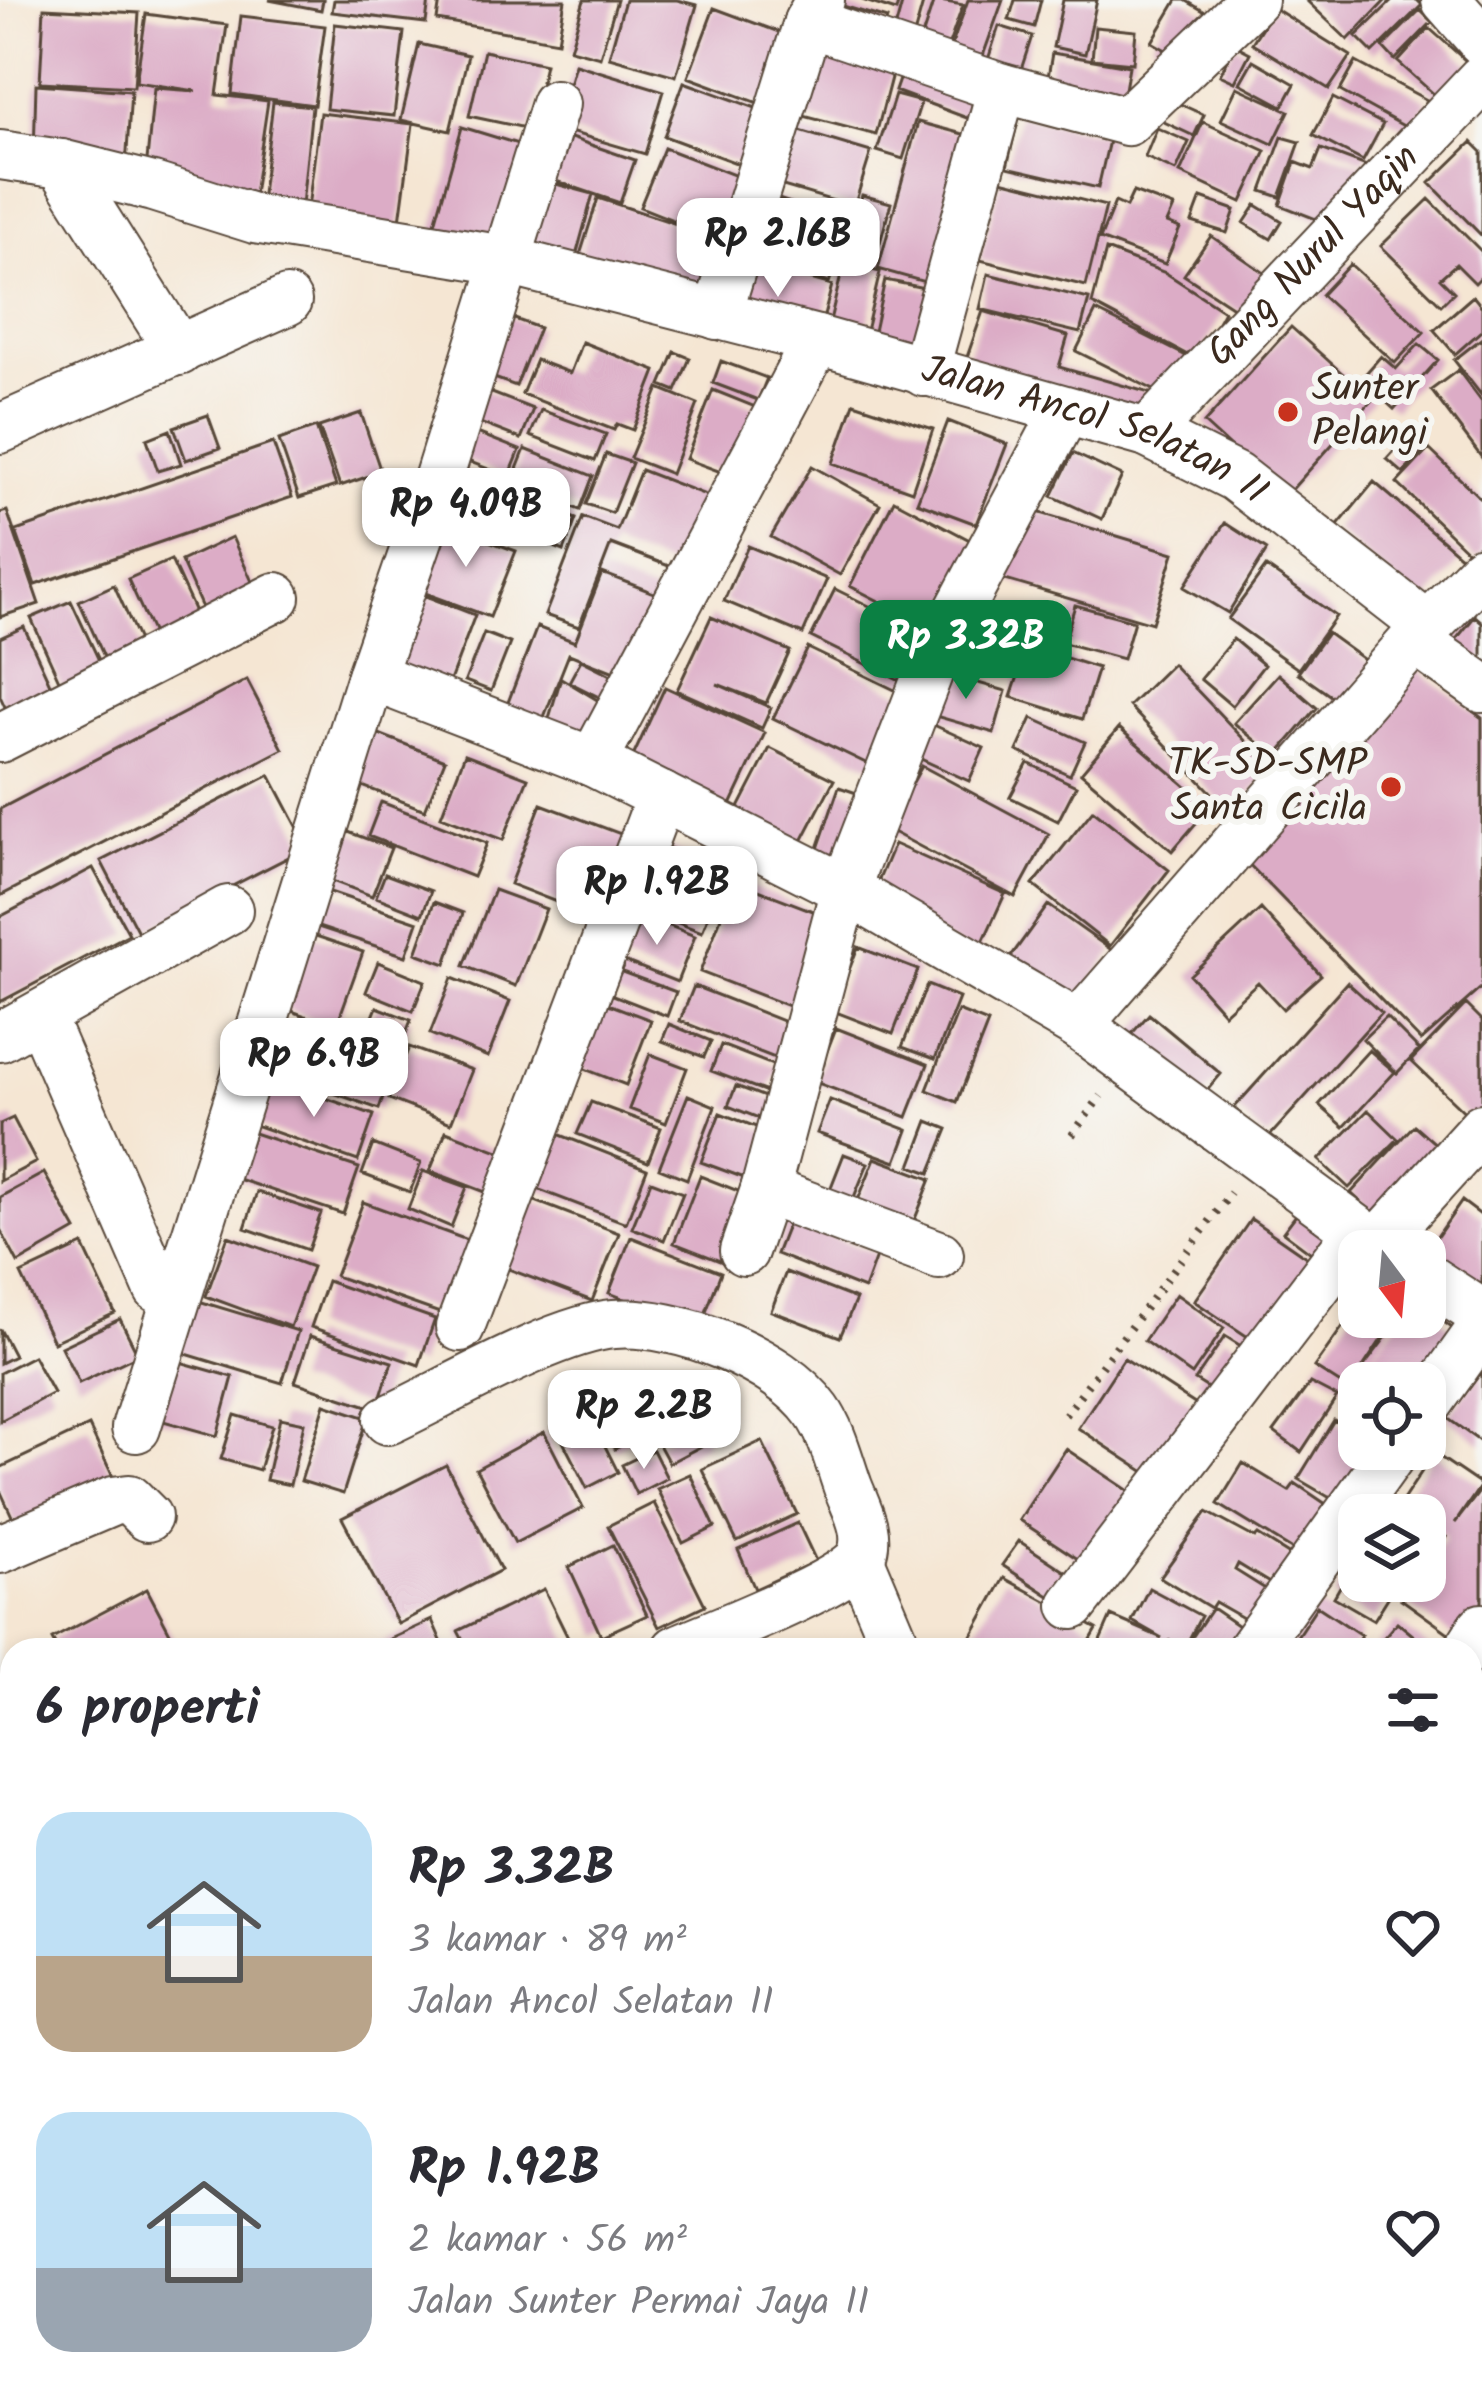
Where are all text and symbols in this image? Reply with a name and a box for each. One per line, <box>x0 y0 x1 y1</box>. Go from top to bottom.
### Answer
street label: Gang Nurul Yaqin <box>1192 130 1436 383</box>
pin: Rp 2.16B <box>654 198 902 300</box>
text: Rp 2.16B <box>704 206 852 268</box>
street label: Jalan Ancol Selatan II <box>914 340 1281 522</box>
place label: Sunter Pelangi <box>1312 359 1429 466</box>
marker: Sunter Pelangi <box>1275 399 1301 425</box>
pin: Rp 4.09B <box>342 468 590 570</box>
text: Rp 4.09B <box>389 476 543 538</box>
pin: Rp 3.32B <box>842 600 1090 702</box>
text: Rp 3.32B <box>887 608 1045 670</box>
place label: TK-SD-SMP Santa Cicila <box>1169 734 1368 841</box>
marker: TK-SD-SMP Santa Cicila <box>1378 774 1404 800</box>
pin: Rp 1.92B <box>533 846 781 948</box>
text: Rp 1.92B <box>583 854 731 916</box>
pin: Rp 6.9B <box>203 1018 425 1120</box>
text: Rp 6.9B <box>247 1026 381 1088</box>
north arrow <box>1338 1230 1446 1338</box>
map controls <box>1338 1230 1446 1602</box>
button: locate <box>1338 1362 1446 1470</box>
pin: Rp 2.2B <box>533 1370 755 1472</box>
text: Rp 2.2B <box>575 1378 713 1440</box>
button: layers <box>1338 1494 1446 1602</box>
text: 6 properti <box>36 1670 259 1751</box>
icon: filters <box>1380 1677 1446 1743</box>
text: Rp 3.32B <box>408 1830 615 1911</box>
icon: home <box>132 1860 276 2004</box>
icon: heart <box>1380 1899 1446 1965</box>
text: 3 kamar · 89 m² <box>408 1911 686 1973</box>
text: Jalan Ancol Selatan II <box>408 1973 774 2035</box>
text: Rp 1.92B <box>408 2130 601 2211</box>
icon: home <box>132 2160 276 2304</box>
icon: heart <box>1380 2199 1446 2265</box>
text: 2 kamar · 56 m² <box>408 2211 687 2273</box>
text: Jalan Sunter Permai Jaya II <box>408 2273 869 2335</box>

